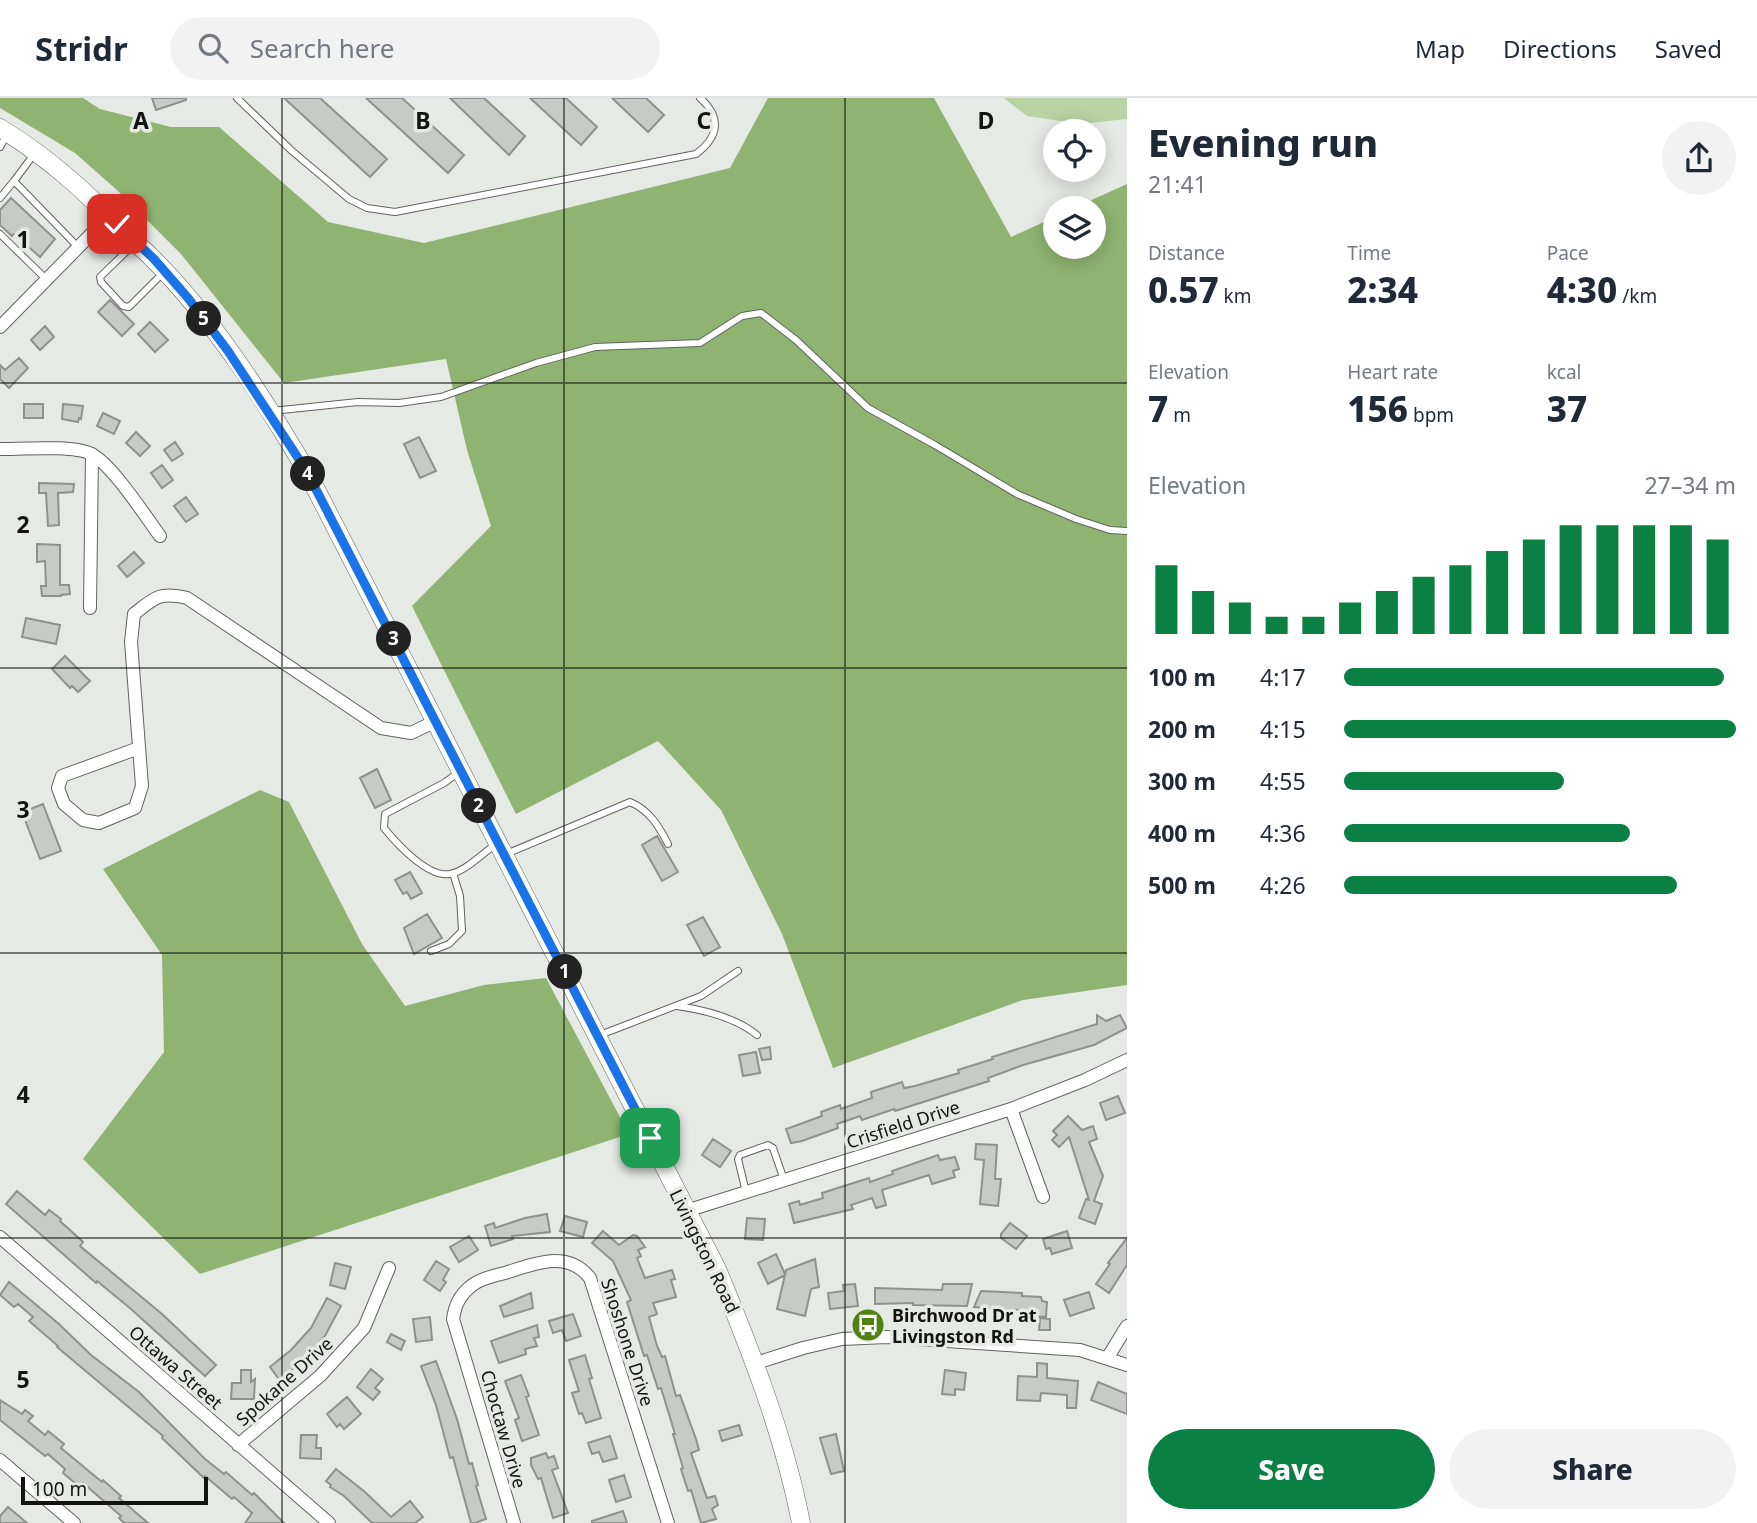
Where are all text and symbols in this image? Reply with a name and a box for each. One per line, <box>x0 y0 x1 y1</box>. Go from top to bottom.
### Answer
search box <box>170 17 660 80</box>
text: Stridr <box>35 26 128 71</box>
icon: search <box>194 29 232 67</box>
text: Search here <box>250 30 394 66</box>
text: Map <box>1415 32 1465 65</box>
text: Directions <box>1503 32 1617 65</box>
text: Saved <box>1655 32 1722 65</box>
text: A <box>133 104 149 136</box>
text: B <box>415 104 431 136</box>
text: C <box>697 104 712 136</box>
text: D <box>978 104 994 136</box>
text: Evening run <box>1148 116 1378 168</box>
map controls <box>1043 119 1106 259</box>
button: locate <box>1043 119 1106 182</box>
button: share <box>1662 121 1736 195</box>
text: 21:41 <box>1148 168 1207 200</box>
pin <box>87 194 147 254</box>
button: layers <box>1043 196 1106 259</box>
icon: check <box>98 205 136 243</box>
text: 1 <box>16 223 30 255</box>
text: Distance <box>1148 240 1225 266</box>
text: Time <box>1347 240 1391 266</box>
text: Pace <box>1547 240 1589 266</box>
text: 0.57 <box>1148 266 1219 313</box>
text: 2:34 <box>1347 266 1418 313</box>
text: 4:30 <box>1547 266 1617 313</box>
text: km <box>1219 283 1252 309</box>
text: /km <box>1617 283 1657 309</box>
pin: 5 <box>186 302 222 336</box>
text: 5 <box>198 305 209 331</box>
text: Elevation <box>1148 359 1229 385</box>
text: Heart rate <box>1347 359 1438 385</box>
text: kcal <box>1547 359 1581 385</box>
text: 7 <box>1148 385 1168 432</box>
text: 156 <box>1347 385 1408 432</box>
text: 37 <box>1547 385 1587 432</box>
text: m <box>1168 402 1191 428</box>
text: bpm <box>1408 402 1454 428</box>
pin: 4 <box>290 456 326 492</box>
text: 4 <box>302 460 313 486</box>
text: Elevation <box>1148 469 1246 501</box>
text: 27–34 m <box>1644 469 1736 501</box>
text: 2 <box>16 508 30 540</box>
pin: 3 <box>376 622 412 656</box>
text: 3 <box>388 625 399 651</box>
text: 100 m <box>1148 661 1216 693</box>
text: 4:17 <box>1260 661 1306 693</box>
text: 200 m <box>1148 713 1216 745</box>
text: 4:15 <box>1260 713 1306 745</box>
text: 300 m <box>1148 765 1216 797</box>
text: 4:55 <box>1260 765 1306 797</box>
pin: 2 <box>462 788 496 824</box>
text: 2 <box>473 792 484 818</box>
text: 3 <box>16 793 30 825</box>
text: 400 m <box>1148 817 1216 849</box>
text: 4:36 <box>1260 817 1306 849</box>
text: 500 m <box>1148 869 1216 901</box>
text: 4:26 <box>1260 869 1306 901</box>
pin: 1 <box>548 954 582 990</box>
text: 1 <box>559 958 570 984</box>
text: 4 <box>16 1078 30 1110</box>
street label: Crisfield Drive <box>843 1094 963 1154</box>
pin <box>620 1108 680 1168</box>
icon: arrive <box>631 1119 669 1157</box>
street label: Livingston Road <box>665 1185 745 1317</box>
street label: Shoshone Drive <box>596 1275 660 1409</box>
place label: Birchwood Dr at Livingston Rd <box>892 1303 1037 1348</box>
bus stop icon: Birchwood Dr at Livingston Rd <box>849 1306 887 1344</box>
street label: Ottawa Street <box>124 1320 228 1415</box>
street label: Spokane Drive <box>231 1331 337 1431</box>
text: 5 <box>16 1363 30 1395</box>
street label: Choctaw Drive <box>476 1367 532 1491</box>
button: Save <box>1148 1429 1435 1509</box>
button: Share <box>1449 1429 1736 1509</box>
scale bar <box>21 1474 208 1506</box>
text: 100 m <box>32 1476 87 1502</box>

